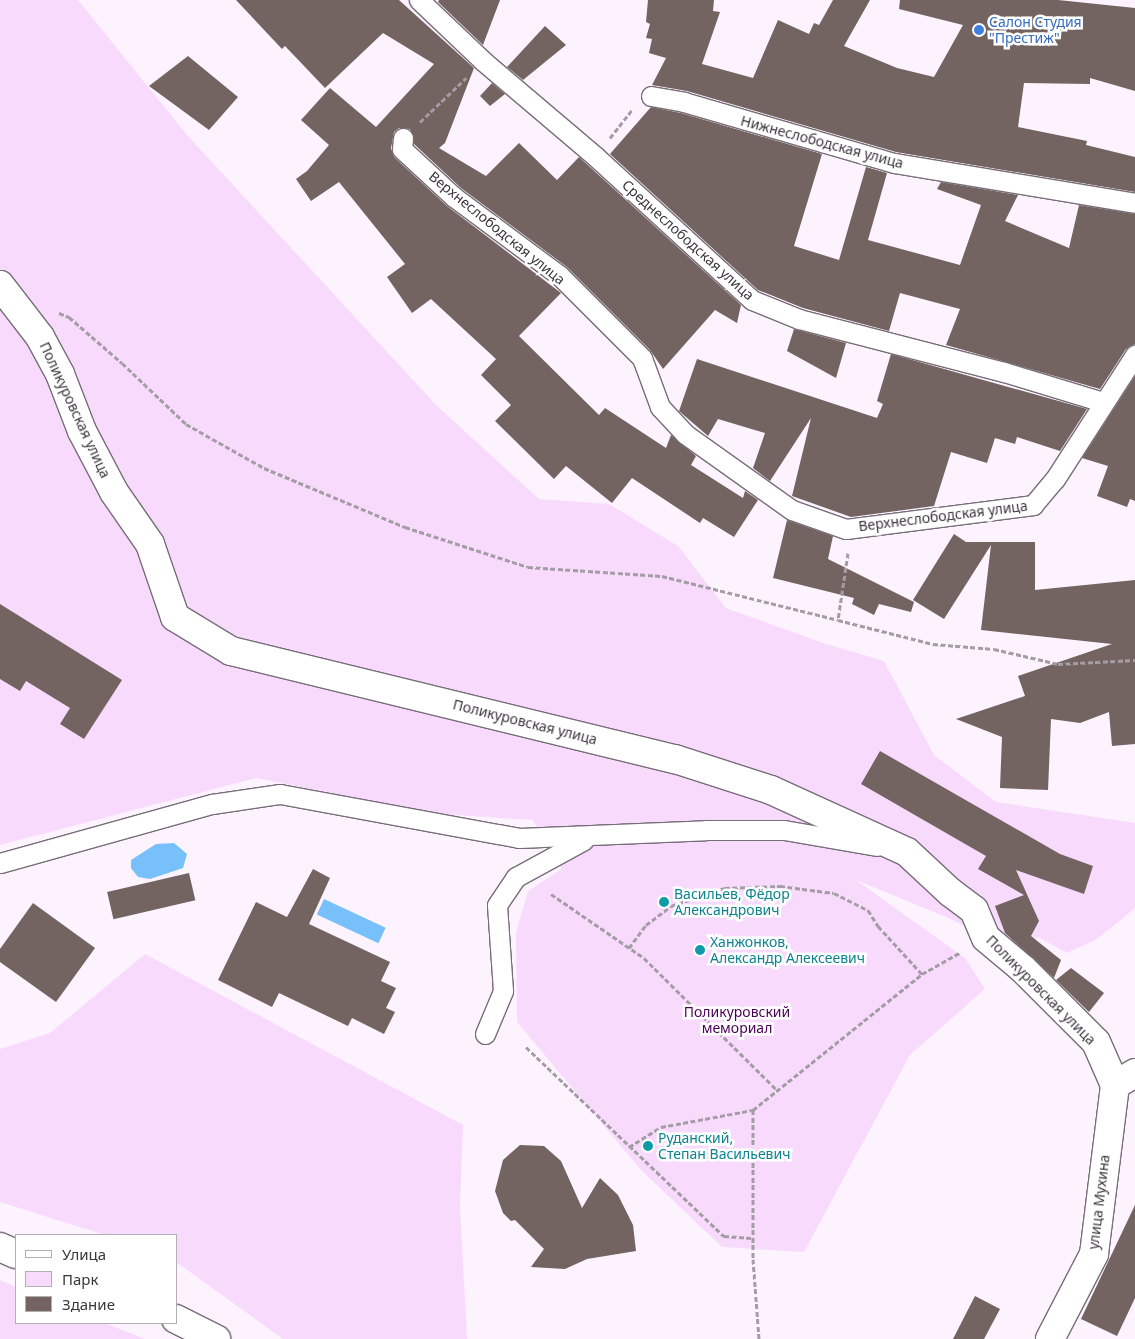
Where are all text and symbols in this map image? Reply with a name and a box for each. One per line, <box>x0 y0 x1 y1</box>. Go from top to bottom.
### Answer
place label: Салон Студия "Престиж" <box>989 14 1082 46</box>
marker: Салон Студия "Престиж" <box>973 24 985 36</box>
street label: Нижнеслободская улица <box>739 112 905 172</box>
street label: Верхнеслободская улица <box>426 168 568 288</box>
street label: Среднеслободская улица <box>619 176 757 304</box>
street label: Поликуровская улица <box>36 339 114 481</box>
street label: Верхнеслободская улица <box>857 497 1029 535</box>
street label: Поликуровская улица <box>451 696 599 748</box>
place label: Васильев, Фёдор Александрович <box>674 886 790 919</box>
marker: Васильев, Фёдор Александрович <box>658 896 670 908</box>
street label: Поликуровская улица <box>983 932 1099 1048</box>
place label: Ханжонков, Александр Алексеевич <box>710 934 865 966</box>
marker: Ханжонков, Александр Алексеевич <box>694 944 706 956</box>
park label: Поликуровский мемориал <box>684 1004 790 1036</box>
place label: Руданский, Степан Васильевич <box>658 1130 790 1162</box>
marker: Руданский, Степан Васильевич <box>642 1140 654 1152</box>
street label: улица Мухина <box>1085 1154 1113 1250</box>
legend <box>15 1234 178 1324</box>
text: Улица <box>62 1244 106 1264</box>
text: Парк <box>62 1269 98 1289</box>
text: Здание <box>62 1294 115 1314</box>

